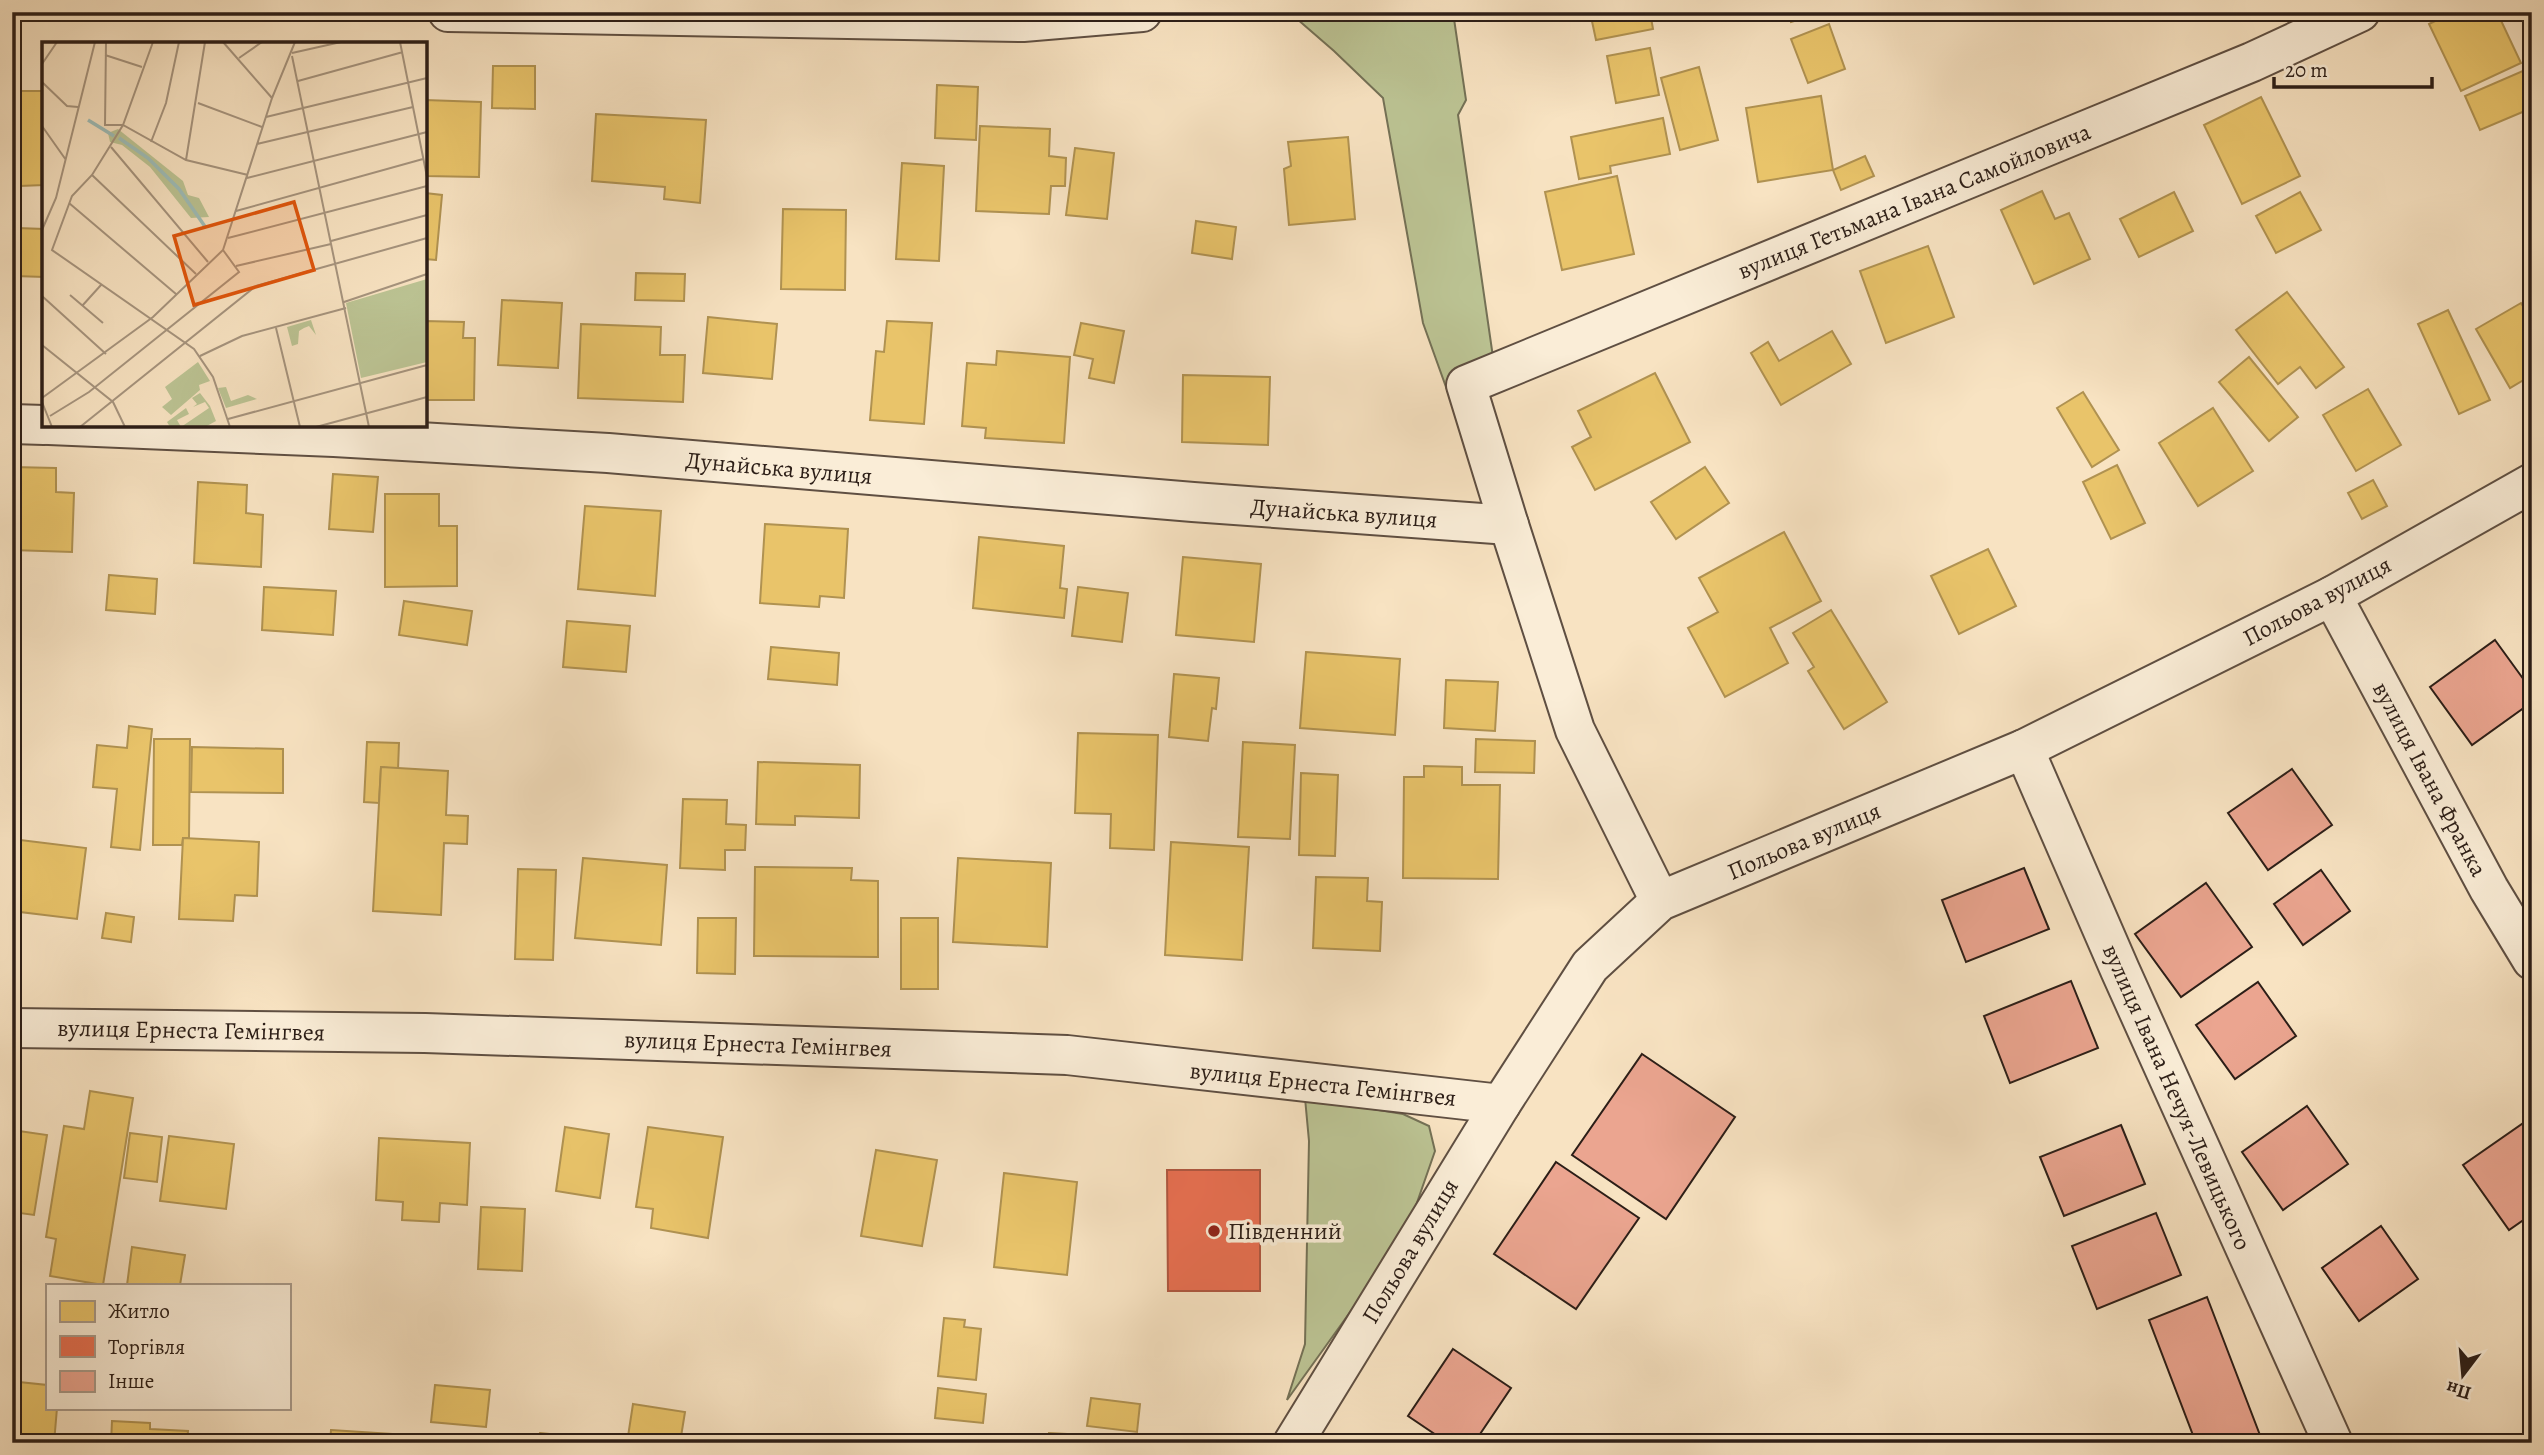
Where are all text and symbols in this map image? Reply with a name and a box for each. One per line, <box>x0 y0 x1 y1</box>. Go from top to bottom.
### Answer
inset map <box>42 42 427 427</box>
scale bar <box>2274 46 2432 90</box>
text: 20 m <box>2285 56 2328 84</box>
street label: вулиця Гетьмана Івана Самойловича <box>1733 115 2095 287</box>
street label: Дунайська вулиця <box>684 444 874 492</box>
street label: Дунайська вулиця <box>1250 491 1438 535</box>
street label: Польова вулиця <box>2237 548 2397 654</box>
street label: вулиця Івана Франка <box>2365 676 2495 882</box>
street label: Польова вулиця <box>1722 794 1886 888</box>
street label: вулиця Івана Нечуя-Левицького <box>2095 939 2259 1255</box>
street label: вулиця Ернеста Гемінгвея <box>57 1012 325 1048</box>
street label: вулиця Ернеста Гемінгвея <box>624 1023 892 1065</box>
street label: вулиця Ернеста Гемінгвея <box>1188 1054 1458 1114</box>
street label: Польова вулиця <box>1354 1173 1466 1329</box>
place label: Південний <box>1228 1215 1342 1247</box>
marker: Південний <box>1206 1223 1222 1239</box>
legend <box>46 1284 290 1410</box>
text: Житло <box>108 1297 170 1325</box>
text: Торгівля <box>108 1333 185 1361</box>
north arrow <box>2428 1340 2498 1410</box>
text: Інше <box>108 1367 154 1395</box>
text: Пн <box>2443 1374 2474 1406</box>

